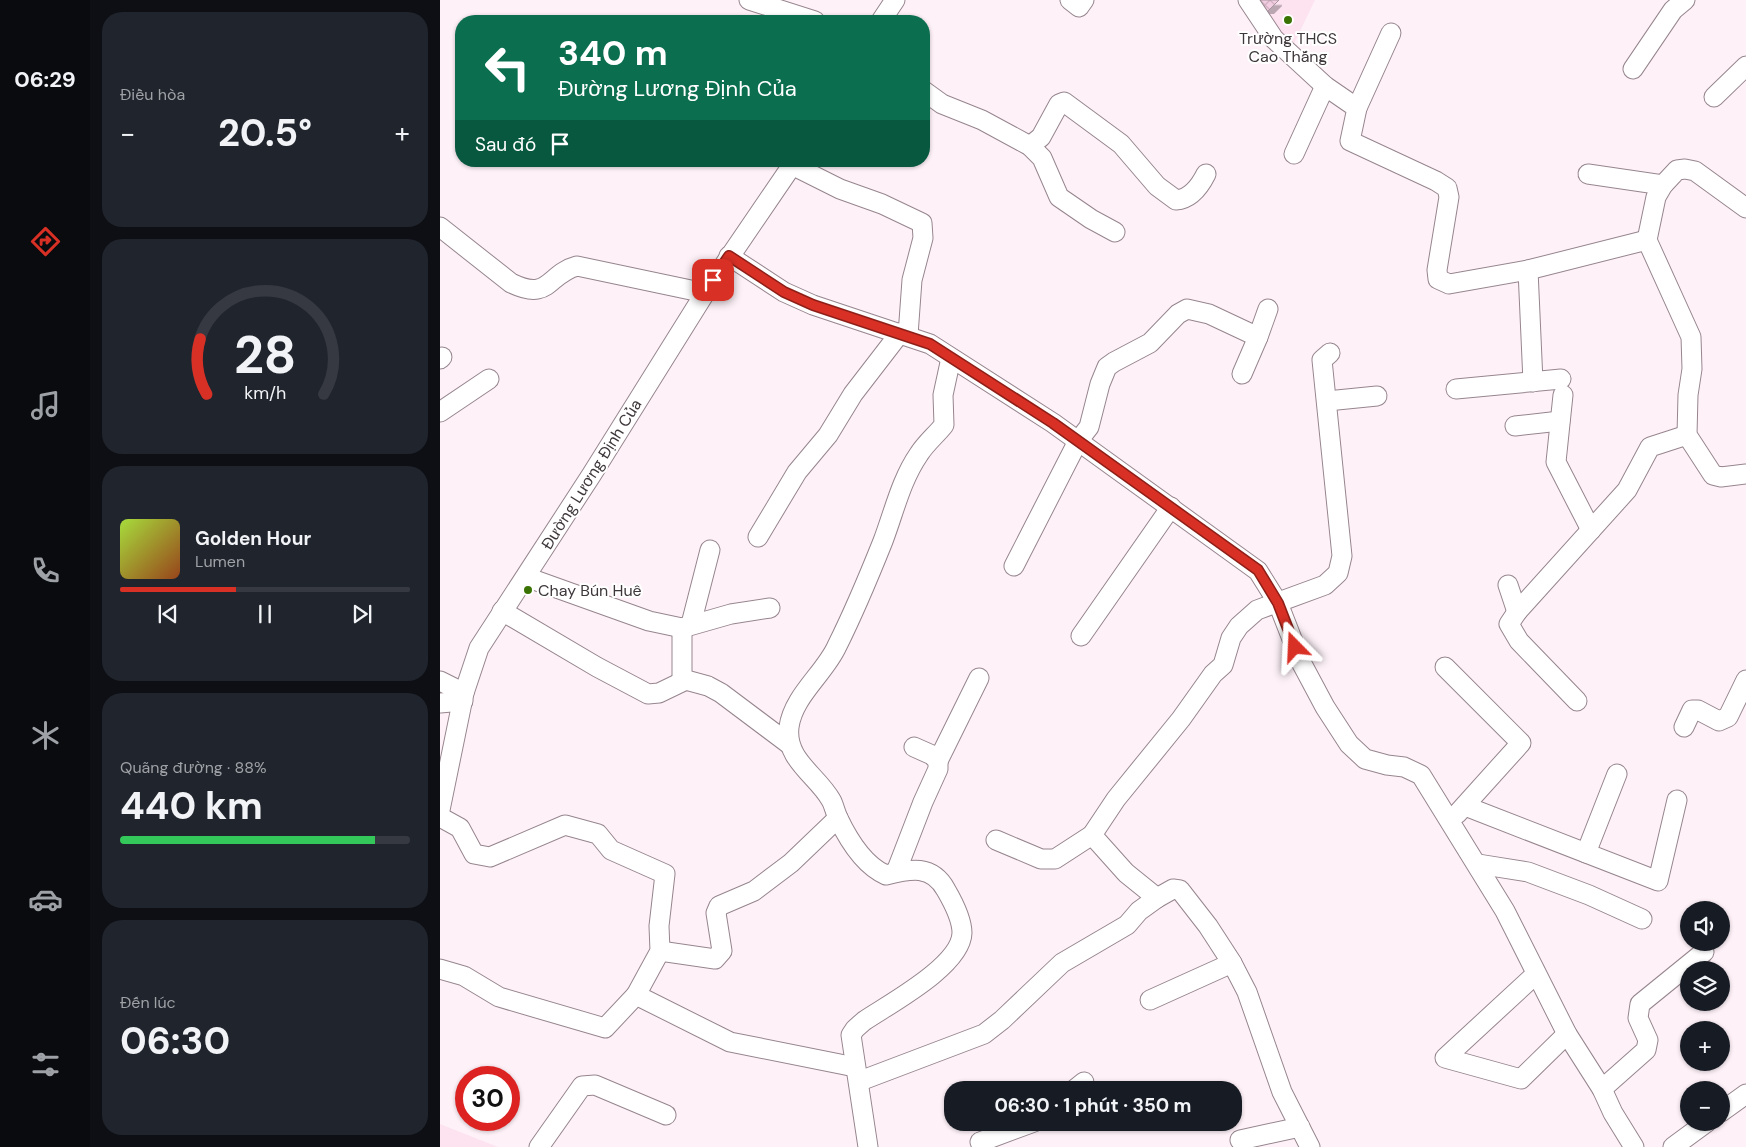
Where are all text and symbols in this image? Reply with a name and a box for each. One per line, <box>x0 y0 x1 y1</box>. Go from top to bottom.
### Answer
marker: Trường THCS Cao Thắng <box>1282 14 1294 26</box>
place label: Trường THCS Cao Thắng <box>1239 28 1337 67</box>
text: 340 m <box>558 30 668 76</box>
icon: left <box>475 35 540 100</box>
text: 06:29 <box>14 65 76 94</box>
text: Đường Lương Định Của <box>558 74 797 103</box>
text: Điều hòa <box>120 84 185 105</box>
text: 20.5° <box>218 108 312 158</box>
text: − <box>120 115 135 152</box>
text: + <box>395 115 410 152</box>
icon: arrive <box>546 130 574 158</box>
text: Sau đó <box>475 132 536 157</box>
icon: directions <box>28 224 63 259</box>
pin <box>692 259 734 301</box>
icon: arrive <box>699 266 727 294</box>
text: 28 <box>234 321 296 389</box>
text: km/h <box>244 381 286 405</box>
icon: music <box>28 388 63 423</box>
street label: Đường Lương Định Của <box>537 395 646 553</box>
text: Golden Hour <box>195 526 311 551</box>
text: Lumen <box>195 551 245 572</box>
icon: phone <box>28 553 63 588</box>
place label: Chay Bún Huê <box>538 580 642 601</box>
marker: Chay Bún Huê <box>522 584 534 596</box>
icon: previous <box>154 600 182 628</box>
icon: pause <box>251 600 279 628</box>
icon: next <box>348 600 376 628</box>
position arrow <box>1268 620 1320 672</box>
icon: climate <box>28 718 63 753</box>
text: Quãng đường · 88% <box>120 757 266 778</box>
text: 440 km <box>120 781 263 831</box>
icon: car <box>28 882 63 917</box>
map controls <box>1680 901 1730 1131</box>
button: sound <box>1680 901 1730 951</box>
button: layers <box>1680 961 1730 1011</box>
text: Đến lúc <box>120 992 176 1013</box>
text: 06:30 <box>120 1016 230 1066</box>
button: + <box>1680 1021 1730 1071</box>
icon: filters <box>28 1047 63 1082</box>
speed limit sign: 30 <box>455 1066 520 1131</box>
button: − <box>1680 1081 1730 1131</box>
text: 06:30 · 1 phút · 350 m <box>994 1093 1192 1118</box>

